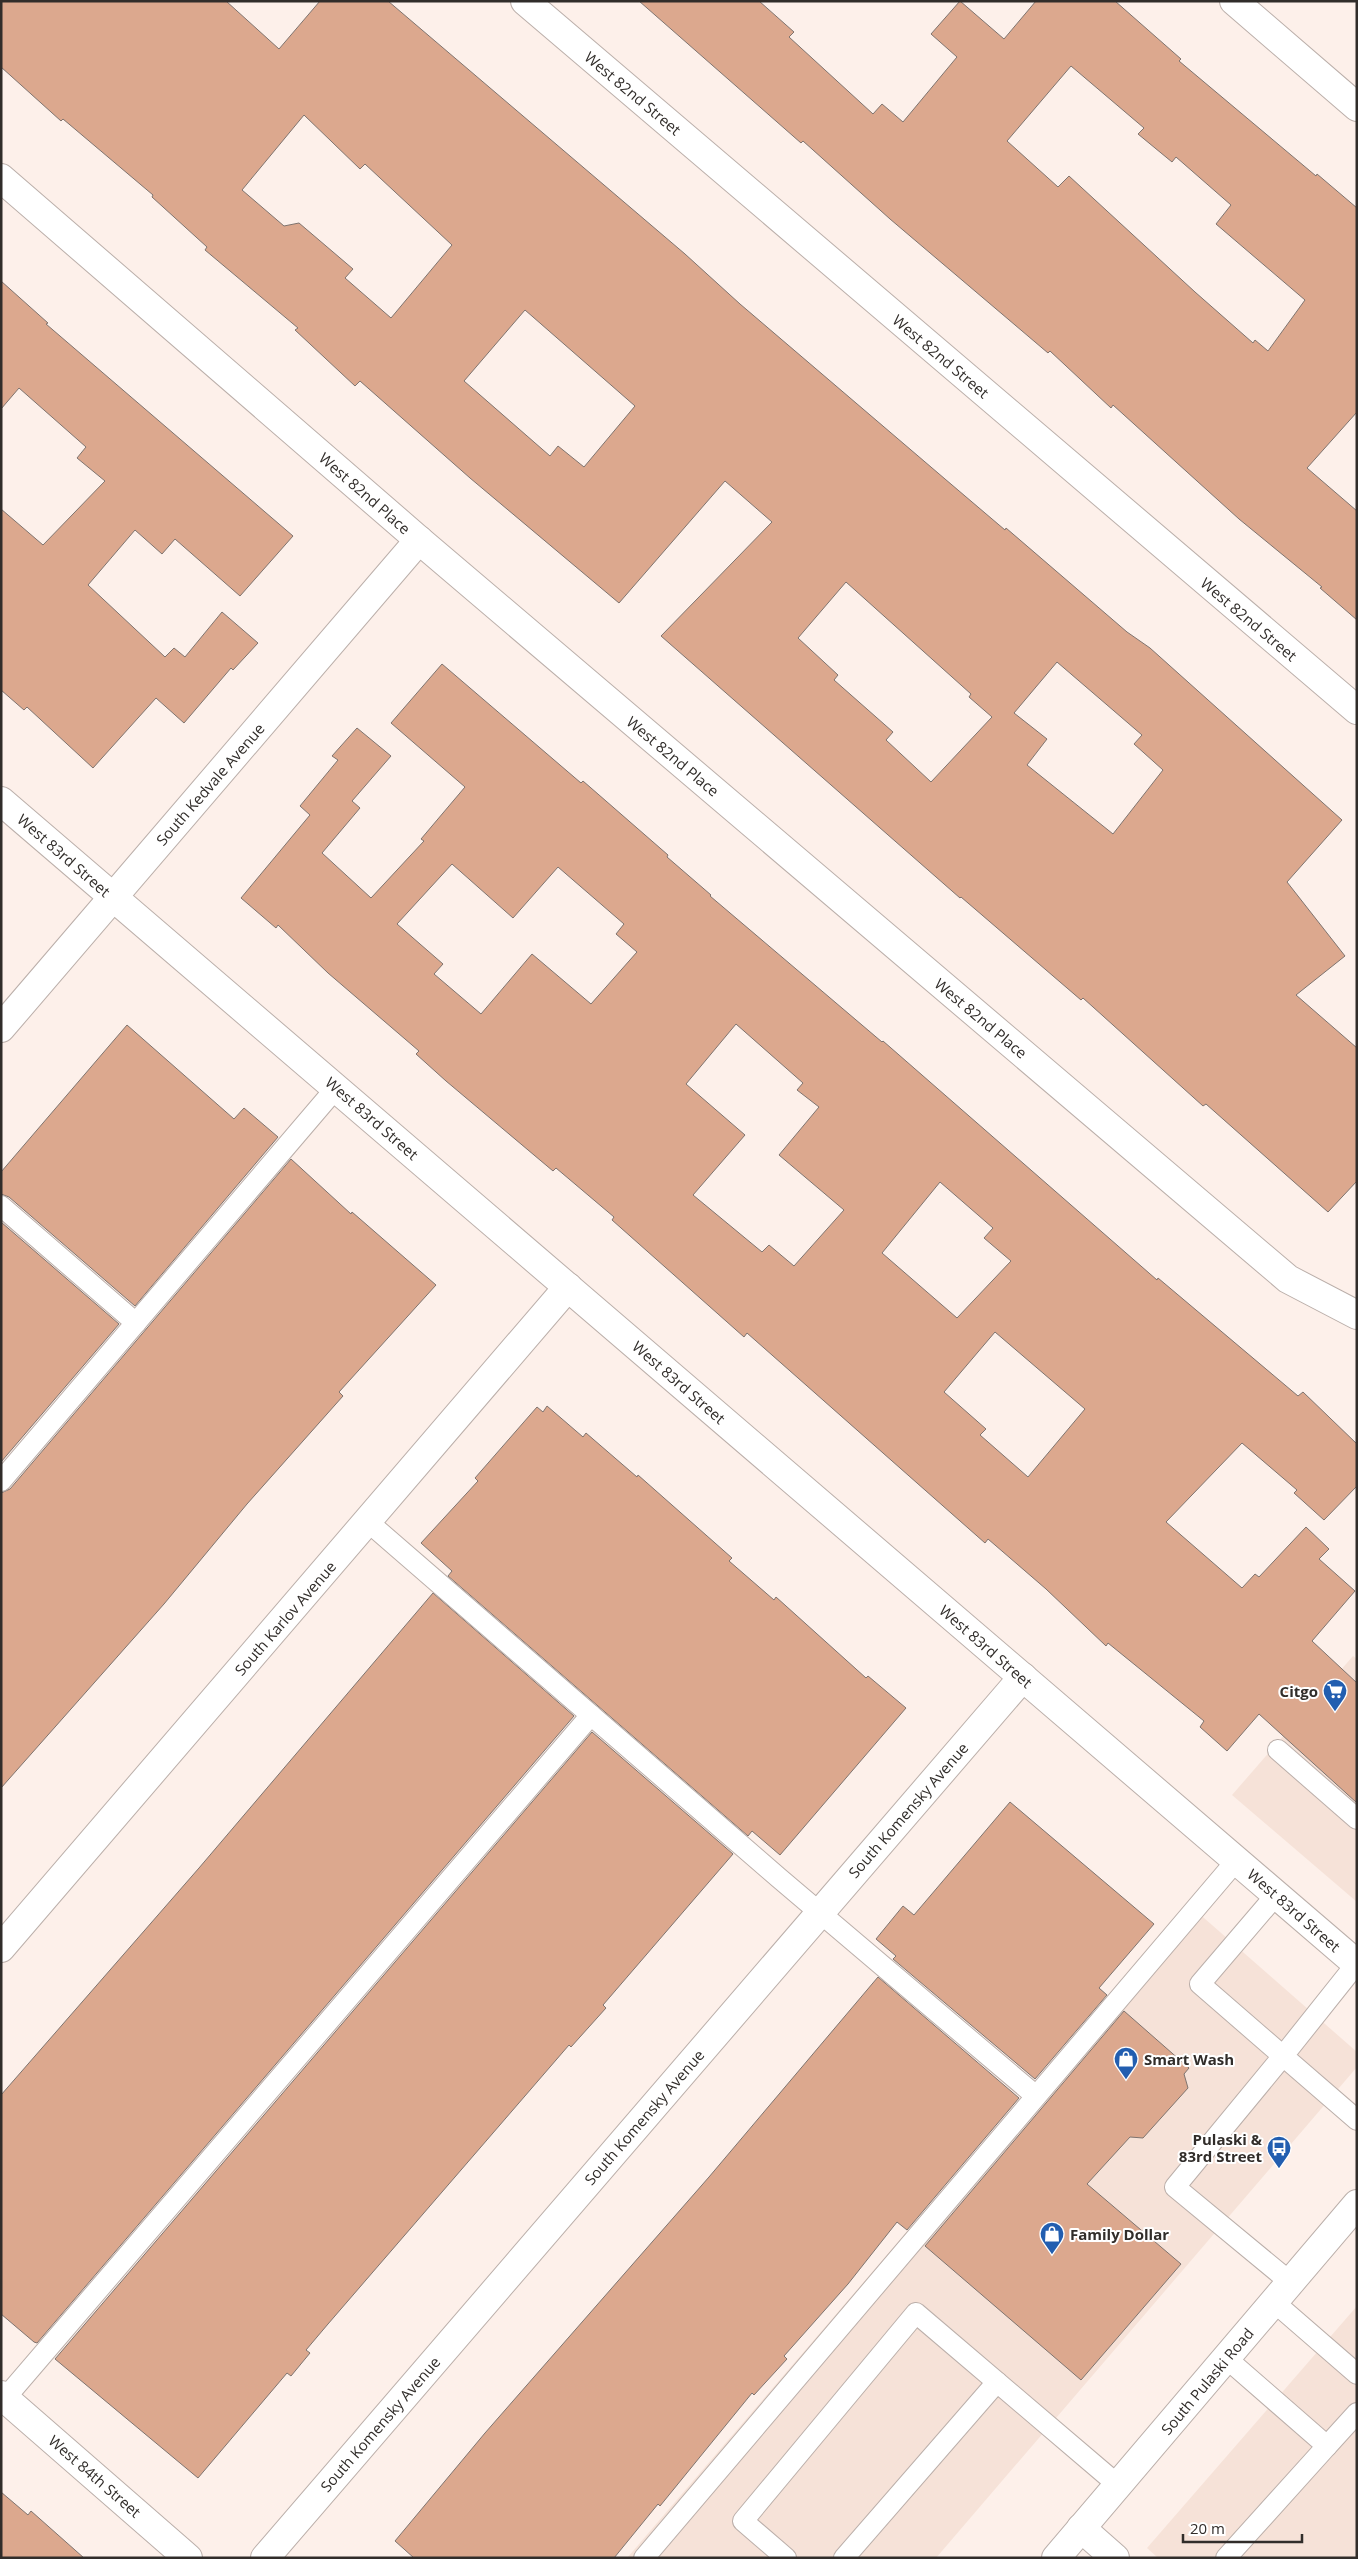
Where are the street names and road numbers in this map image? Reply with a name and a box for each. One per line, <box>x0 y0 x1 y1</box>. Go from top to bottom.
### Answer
street label: West 82nd Street <box>581 47 685 139</box>
street label: West 82nd Street <box>889 310 993 402</box>
street label: West 82nd Place <box>315 448 415 538</box>
street label: West 82nd Street <box>1197 573 1301 665</box>
street label: West 82nd Place <box>623 711 723 801</box>
street label: South Kedvale Avenue <box>151 719 269 849</box>
street label: West 83rd Street <box>13 809 115 901</box>
street label: West 82nd Place <box>931 973 1031 1063</box>
street label: West 83rd Street <box>321 1072 423 1164</box>
street label: West 83rd Street <box>628 1336 730 1428</box>
street label: South Karlov Avenue <box>230 1557 340 1679</box>
street label: West 83rd Street <box>935 1600 1037 1692</box>
street label: South Komensky Avenue <box>844 1738 972 1882</box>
street label: West 83rd Street <box>1243 1864 1345 1956</box>
street label: South Komensky Avenue <box>580 2045 708 2189</box>
street label: South Pulaski Road <box>1156 2323 1258 2439</box>
street label: South Komensky Avenue <box>316 2352 444 2496</box>
street label: West 84th Street <box>45 2430 145 2522</box>

